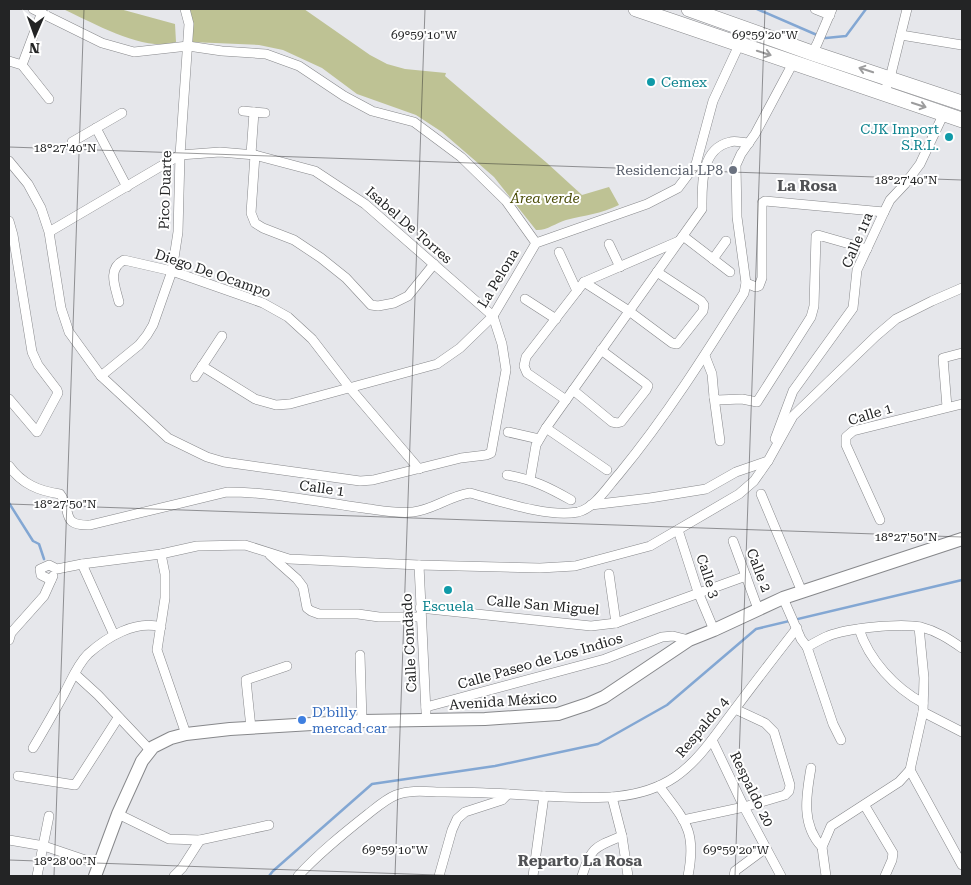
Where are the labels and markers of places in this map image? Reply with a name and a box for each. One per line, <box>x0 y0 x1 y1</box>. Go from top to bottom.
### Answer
place label: Cemex <box>661 74 707 90</box>
marker: Cemex <box>645 76 657 88</box>
place label: CJK Import S.R.L. <box>860 121 939 153</box>
marker: CJK Import S.R.L. <box>943 131 955 143</box>
place label: Residencial LP8 <box>616 162 723 178</box>
marker: Residencial LP8 <box>727 164 739 176</box>
marker: Escuela <box>442 584 454 596</box>
place label: Escuela <box>422 598 474 614</box>
place label: D’billy mercad car <box>312 704 387 736</box>
marker: D’billy mercad car <box>296 714 308 726</box>

